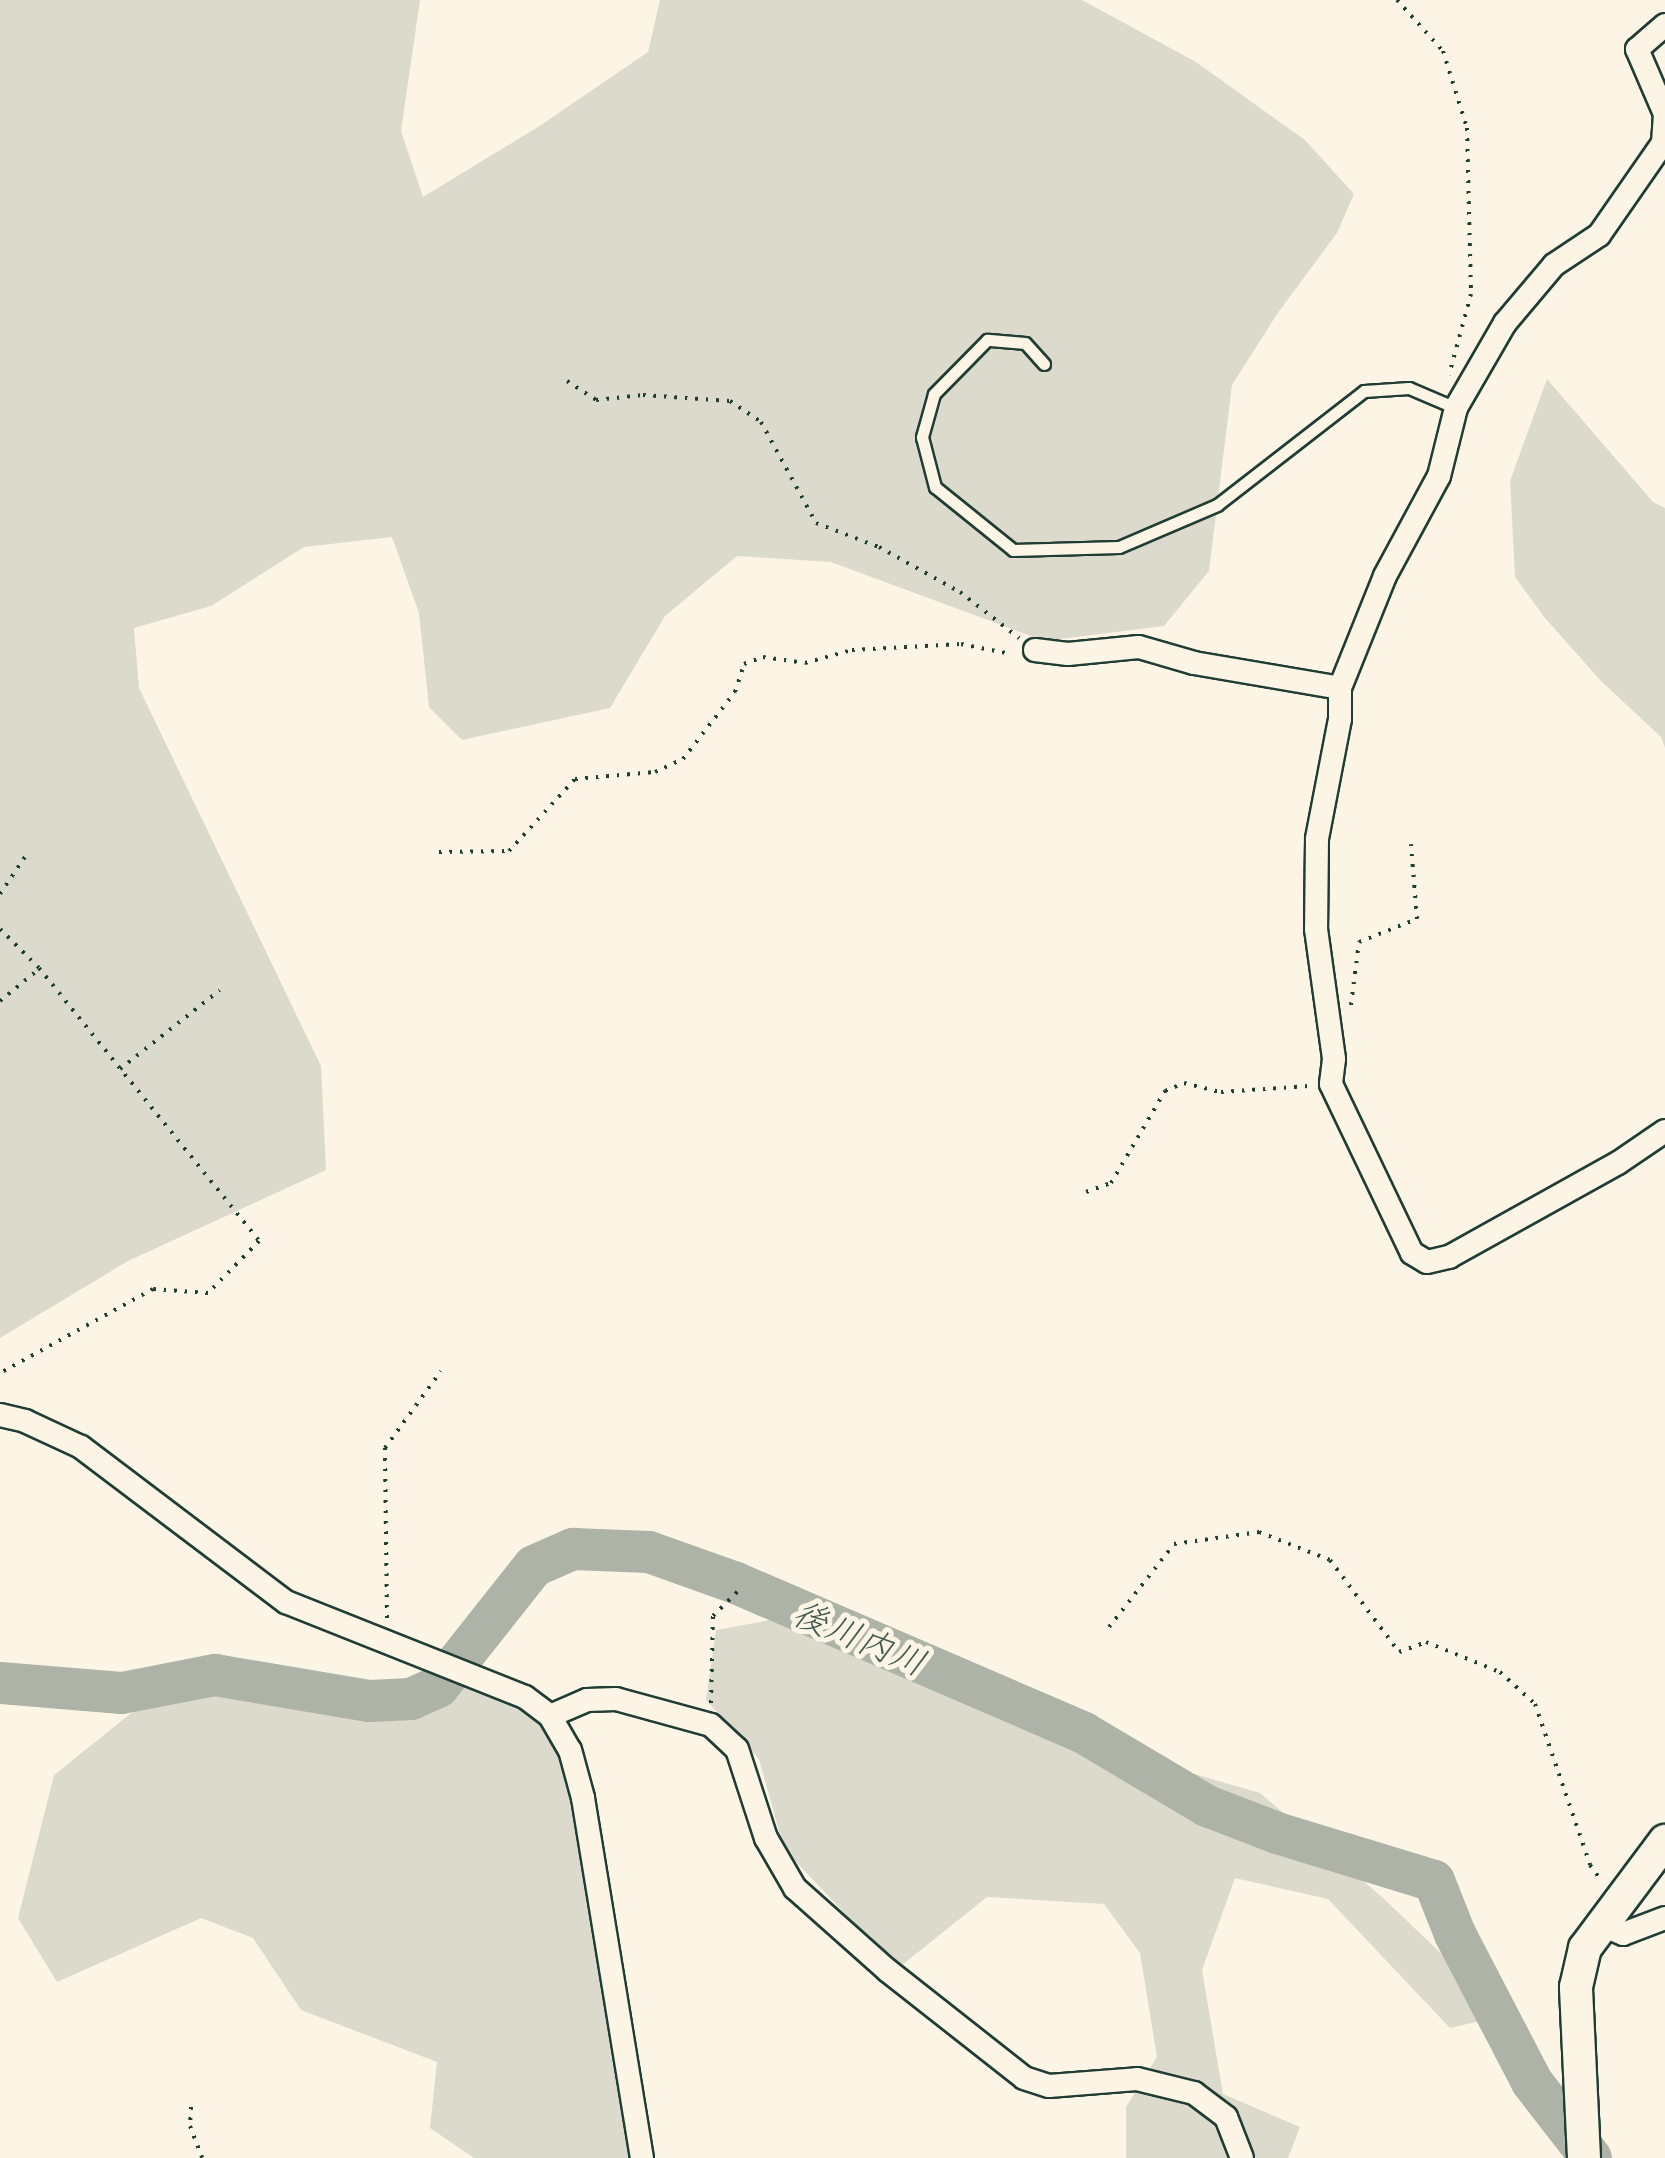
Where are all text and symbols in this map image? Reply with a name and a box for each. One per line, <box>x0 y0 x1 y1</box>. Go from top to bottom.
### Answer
water label: 後川内川 <box>787 1590 933 1684</box>

